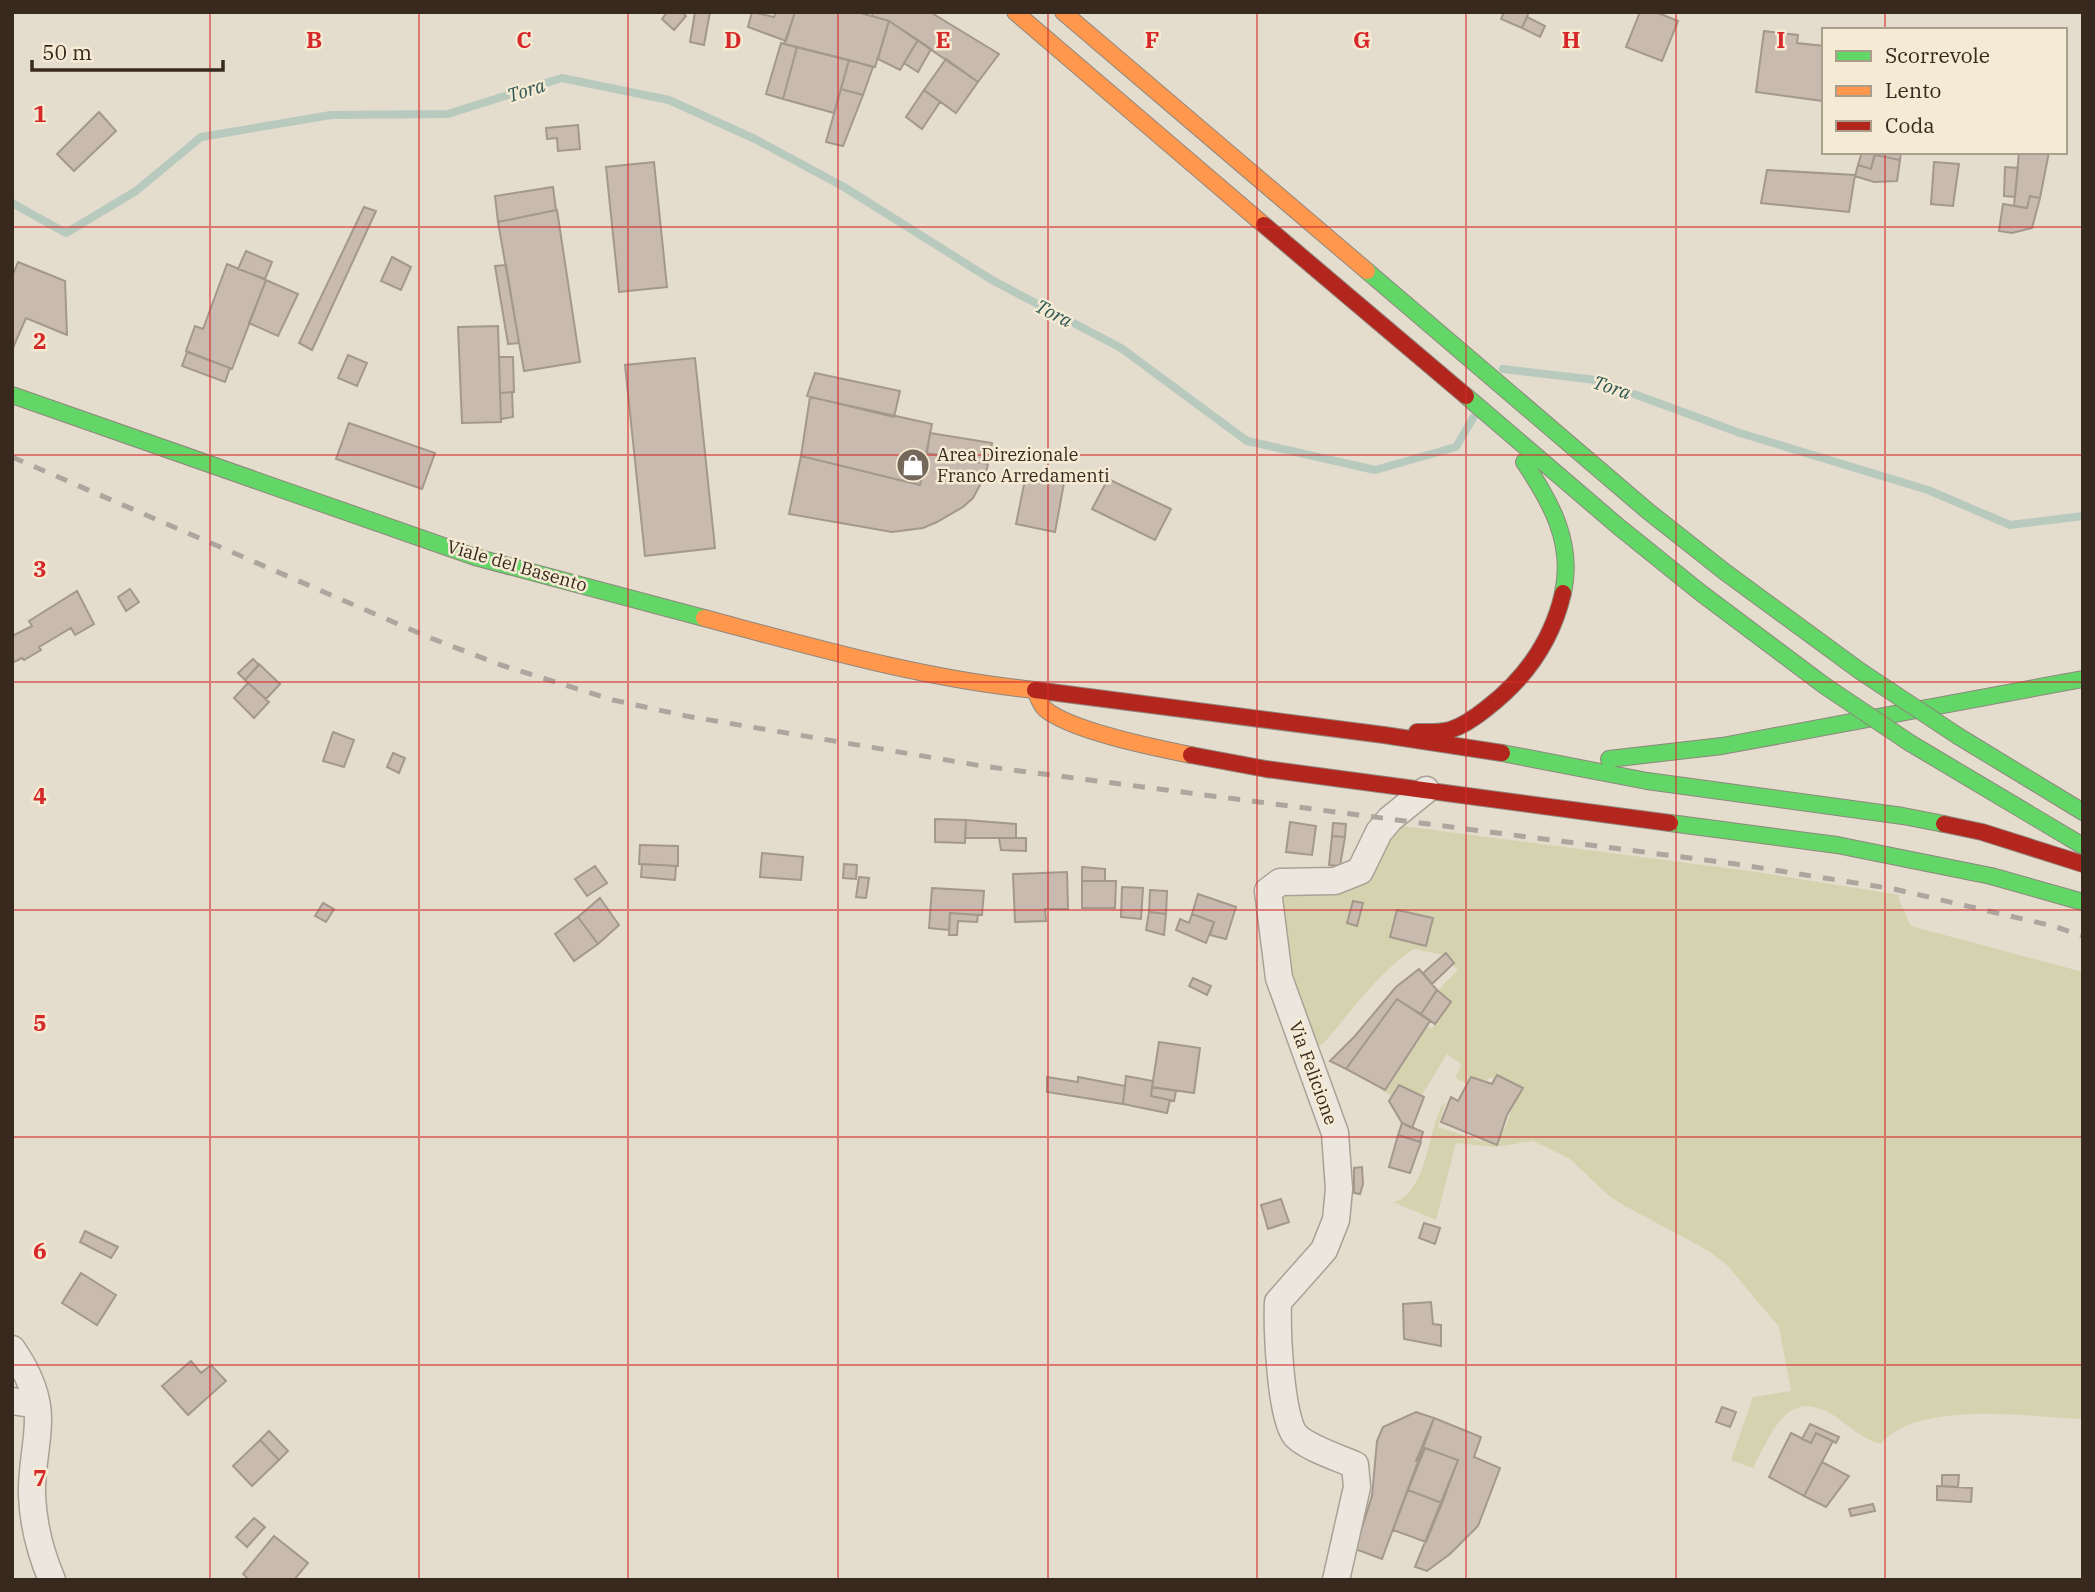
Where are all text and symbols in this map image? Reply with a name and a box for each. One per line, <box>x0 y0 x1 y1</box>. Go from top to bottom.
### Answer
text: B <box>306 24 322 54</box>
text: C <box>516 24 532 54</box>
text: D <box>724 24 742 54</box>
text: E <box>935 24 951 54</box>
text: F <box>1145 24 1159 54</box>
text: G <box>1353 24 1371 54</box>
text: H <box>1562 24 1580 54</box>
text: I <box>1777 24 1785 54</box>
scale bar <box>32 28 222 72</box>
legend <box>1822 28 2067 154</box>
text: 50 m <box>42 38 92 66</box>
text: Scorrevole <box>1885 41 1990 69</box>
water label: Tora <box>504 72 549 107</box>
text: Lento <box>1885 76 1941 104</box>
text: 1 <box>33 98 47 128</box>
text: Coda <box>1885 111 1935 139</box>
water label: Tora <box>1031 294 1077 333</box>
text: 2 <box>33 325 47 355</box>
water label: Tora <box>1590 370 1635 405</box>
place label: Area Direzionale Franco Arredamenti <box>937 443 1110 487</box>
shop icon: Area Direzionale Franco Arredamenti <box>894 446 932 484</box>
street label: Viale del Basento <box>444 535 590 597</box>
text: 3 <box>33 553 47 583</box>
text: 4 <box>33 780 47 810</box>
text: 5 <box>33 1007 47 1037</box>
street label: Via Felicione <box>1284 1018 1343 1128</box>
text: 6 <box>33 1235 47 1265</box>
text: 7 <box>33 1462 47 1492</box>

